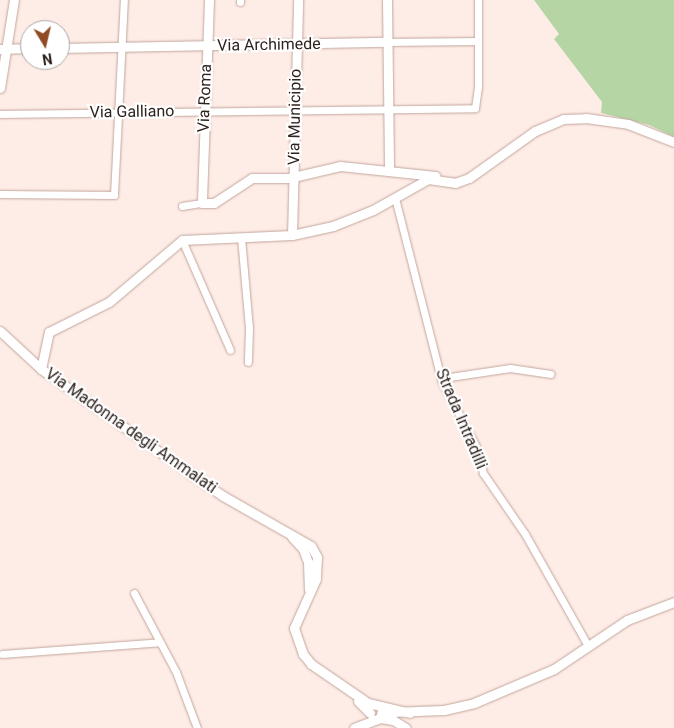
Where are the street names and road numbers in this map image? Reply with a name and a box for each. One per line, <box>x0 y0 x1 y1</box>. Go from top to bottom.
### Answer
street label: Via Archimede <box>217 34 321 56</box>
street label: Via Roma <box>194 63 216 133</box>
street label: Via Municipio <box>285 69 305 165</box>
street label: Via Galliano <box>89 102 175 122</box>
street label: Via Madonna degli Ammalati <box>41 364 221 498</box>
street label: Strada Intradilli <box>431 366 491 472</box>

